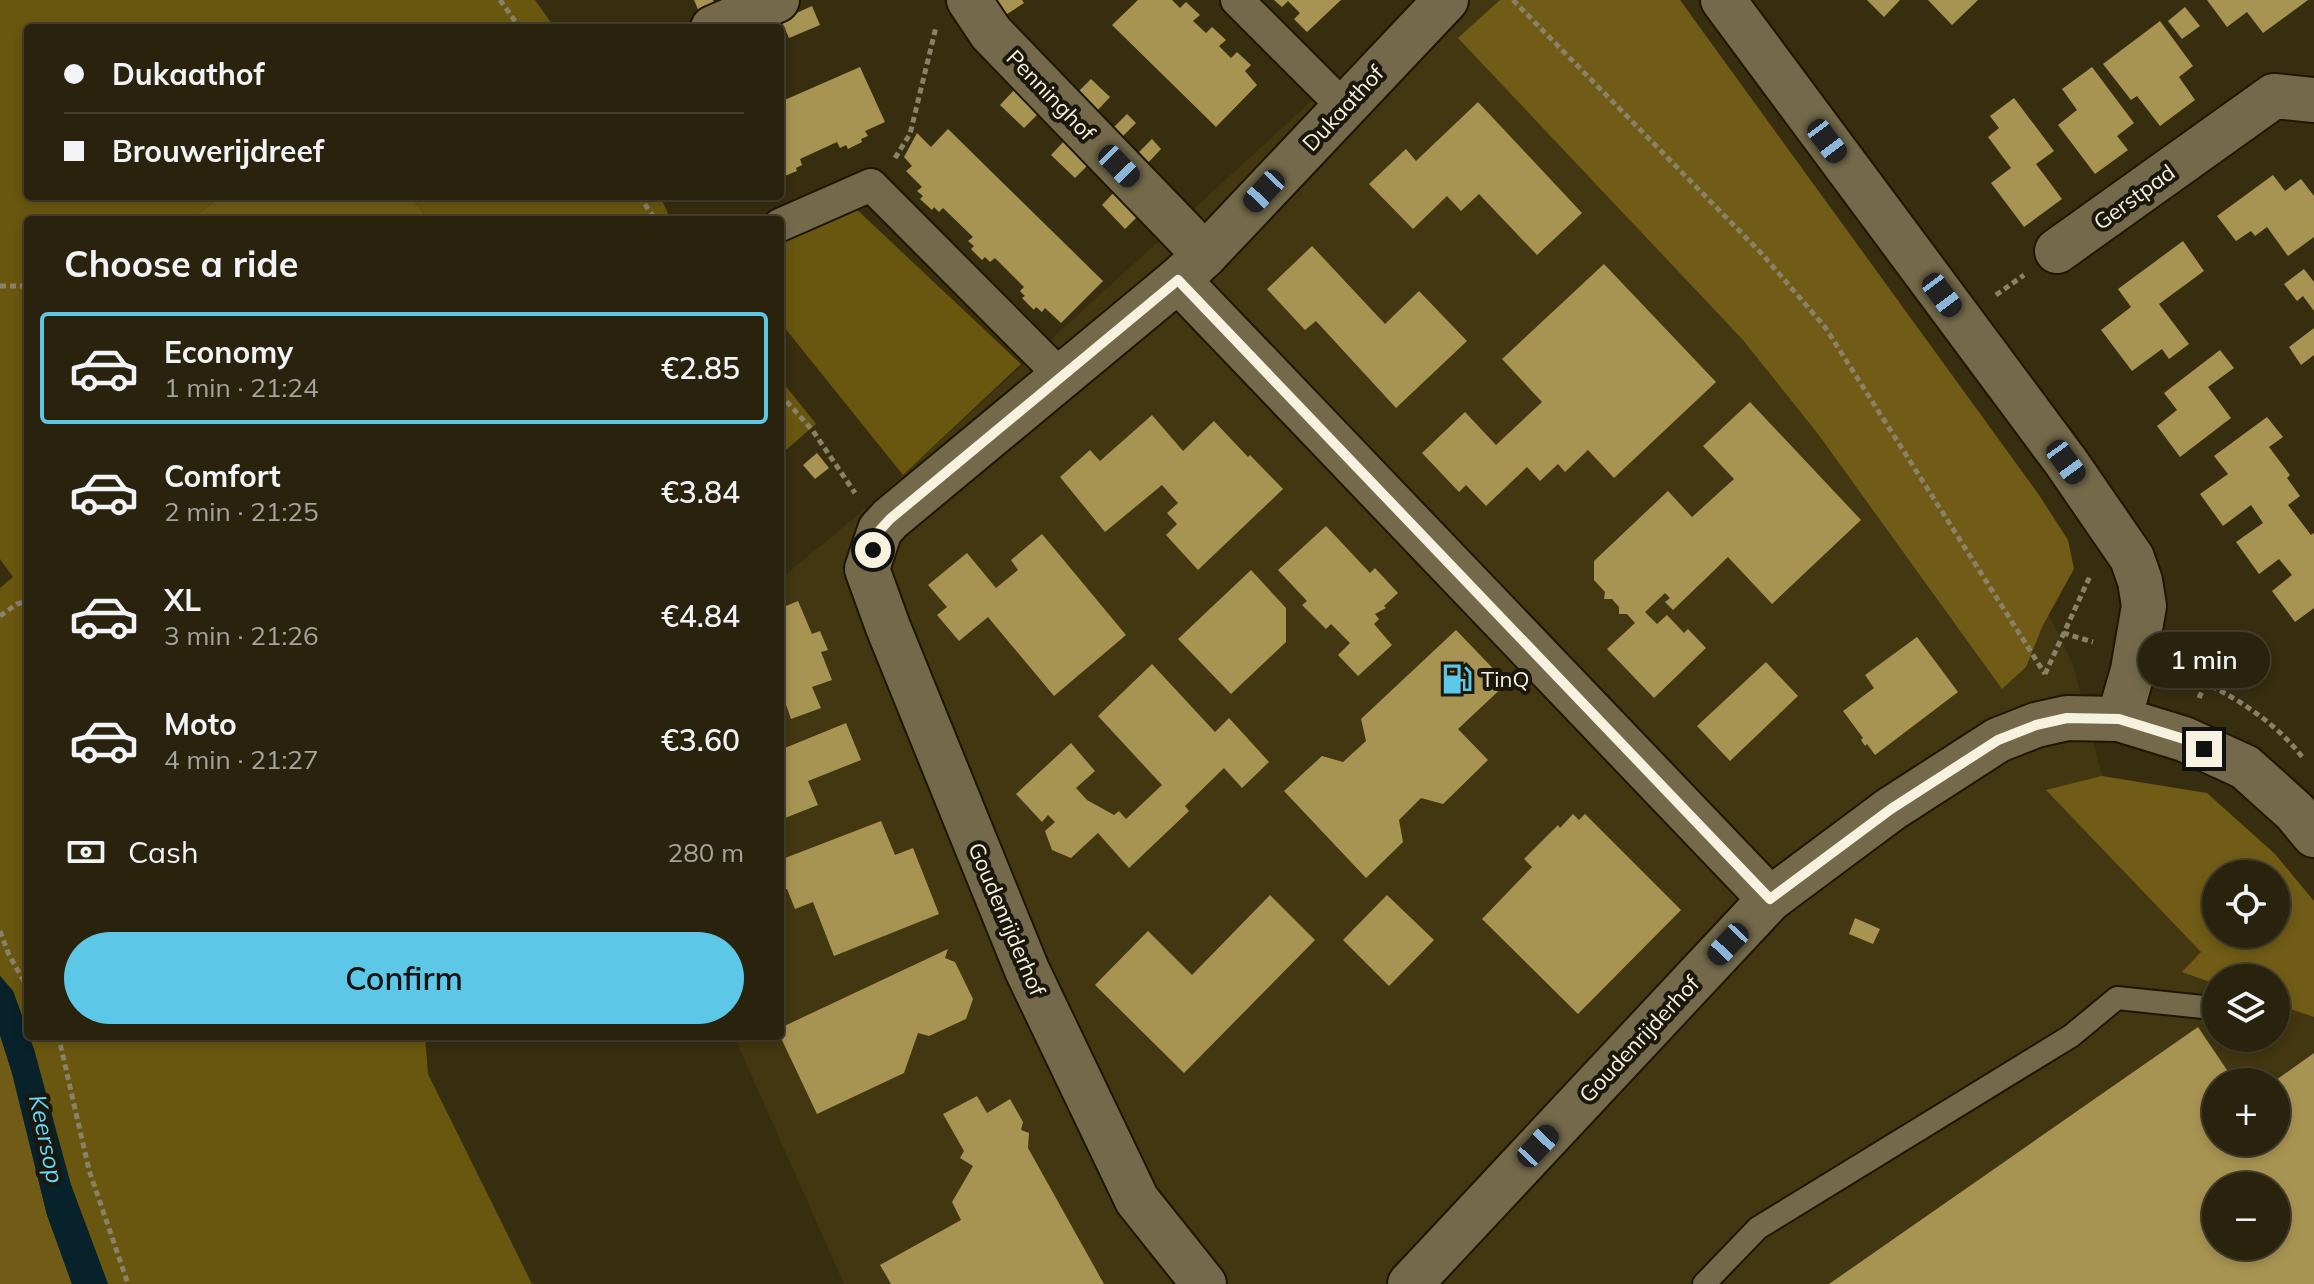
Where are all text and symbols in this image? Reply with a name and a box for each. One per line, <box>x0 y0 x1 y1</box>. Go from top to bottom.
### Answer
street label: Penninghof <box>1001 44 1102 147</box>
text: Dukaathof <box>112 55 264 93</box>
street label: Dukaathof <box>1296 59 1390 157</box>
car <box>1803 115 1851 167</box>
text: Brouwerijdreef <box>112 132 324 170</box>
car <box>1094 140 1144 192</box>
street label: Gerstpad <box>2088 158 2180 236</box>
car <box>1239 165 1289 217</box>
text: Choose a ride <box>64 241 298 286</box>
car <box>1918 269 1966 321</box>
icon: car <box>68 332 140 404</box>
text: Economy <box>164 333 293 371</box>
text: €2.85 <box>661 349 740 387</box>
text: 1 min · 21:24 <box>164 371 319 404</box>
car <box>2042 436 2090 488</box>
icon: car <box>68 456 140 528</box>
text: Comfort <box>164 457 281 495</box>
text: €3.84 <box>661 473 740 511</box>
text: 2 min · 21:25 <box>164 495 319 528</box>
route start <box>855 532 891 568</box>
icon: car <box>68 580 140 652</box>
text: XL <box>164 581 201 619</box>
text: €4.84 <box>661 597 740 635</box>
text: 3 min · 21:26 <box>164 619 319 652</box>
callout: 1 min <box>2138 633 2270 689</box>
text: 1 min <box>2170 643 2238 676</box>
fuel station icon: TinQ <box>1440 662 1474 696</box>
place label: TinQ <box>1481 665 1529 693</box>
icon: car <box>68 704 140 776</box>
text: Moto <box>164 705 237 743</box>
text: €3.60 <box>661 721 740 759</box>
route end <box>2186 731 2222 767</box>
text: 4 min · 21:27 <box>164 743 319 776</box>
icon: cash <box>64 830 108 874</box>
text: Cash <box>128 833 199 871</box>
text: 280 m <box>668 836 744 869</box>
street label: Goudenrijderhof <box>962 838 1052 1000</box>
map controls <box>2202 860 2290 1260</box>
button: locate <box>2202 860 2290 948</box>
car <box>1703 918 1753 970</box>
button: Confirm <box>64 932 744 1024</box>
button: layers <box>2202 964 2290 1052</box>
street label: Goudenrijderhof <box>1573 969 1705 1108</box>
button: + <box>2202 1068 2290 1156</box>
water label: Keersop <box>23 1092 71 1186</box>
car <box>1513 1120 1563 1172</box>
button: − <box>2202 1172 2290 1260</box>

